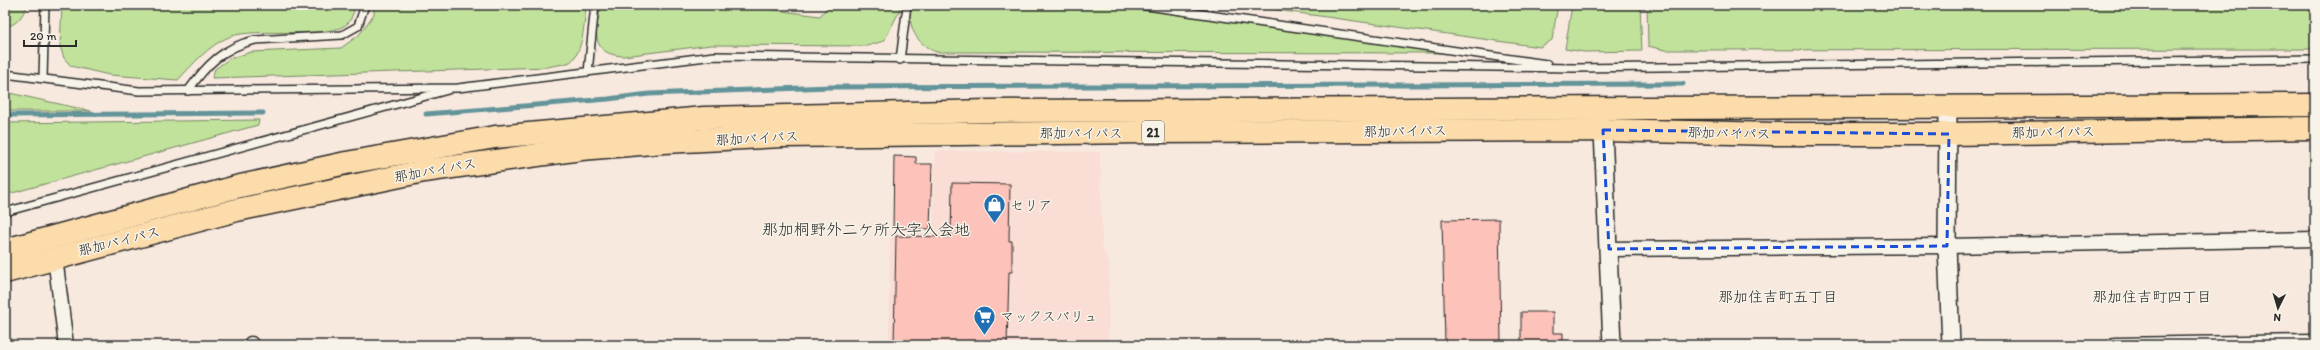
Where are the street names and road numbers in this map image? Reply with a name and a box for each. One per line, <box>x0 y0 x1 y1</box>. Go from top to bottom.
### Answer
road number: 21 <box>1142 121 1164 143</box>
street label: 那加バイパス <box>1363 122 1447 141</box>
street label: 那加バイパス <box>2011 123 2095 142</box>
street label: 那加バイパス <box>1687 124 1771 143</box>
street label: 那加バイパス <box>1039 125 1123 142</box>
street label: 那加バイパス <box>715 128 799 149</box>
street label: 那加バイパス <box>392 155 478 186</box>
street label: 那加バイパス <box>76 223 162 260</box>

